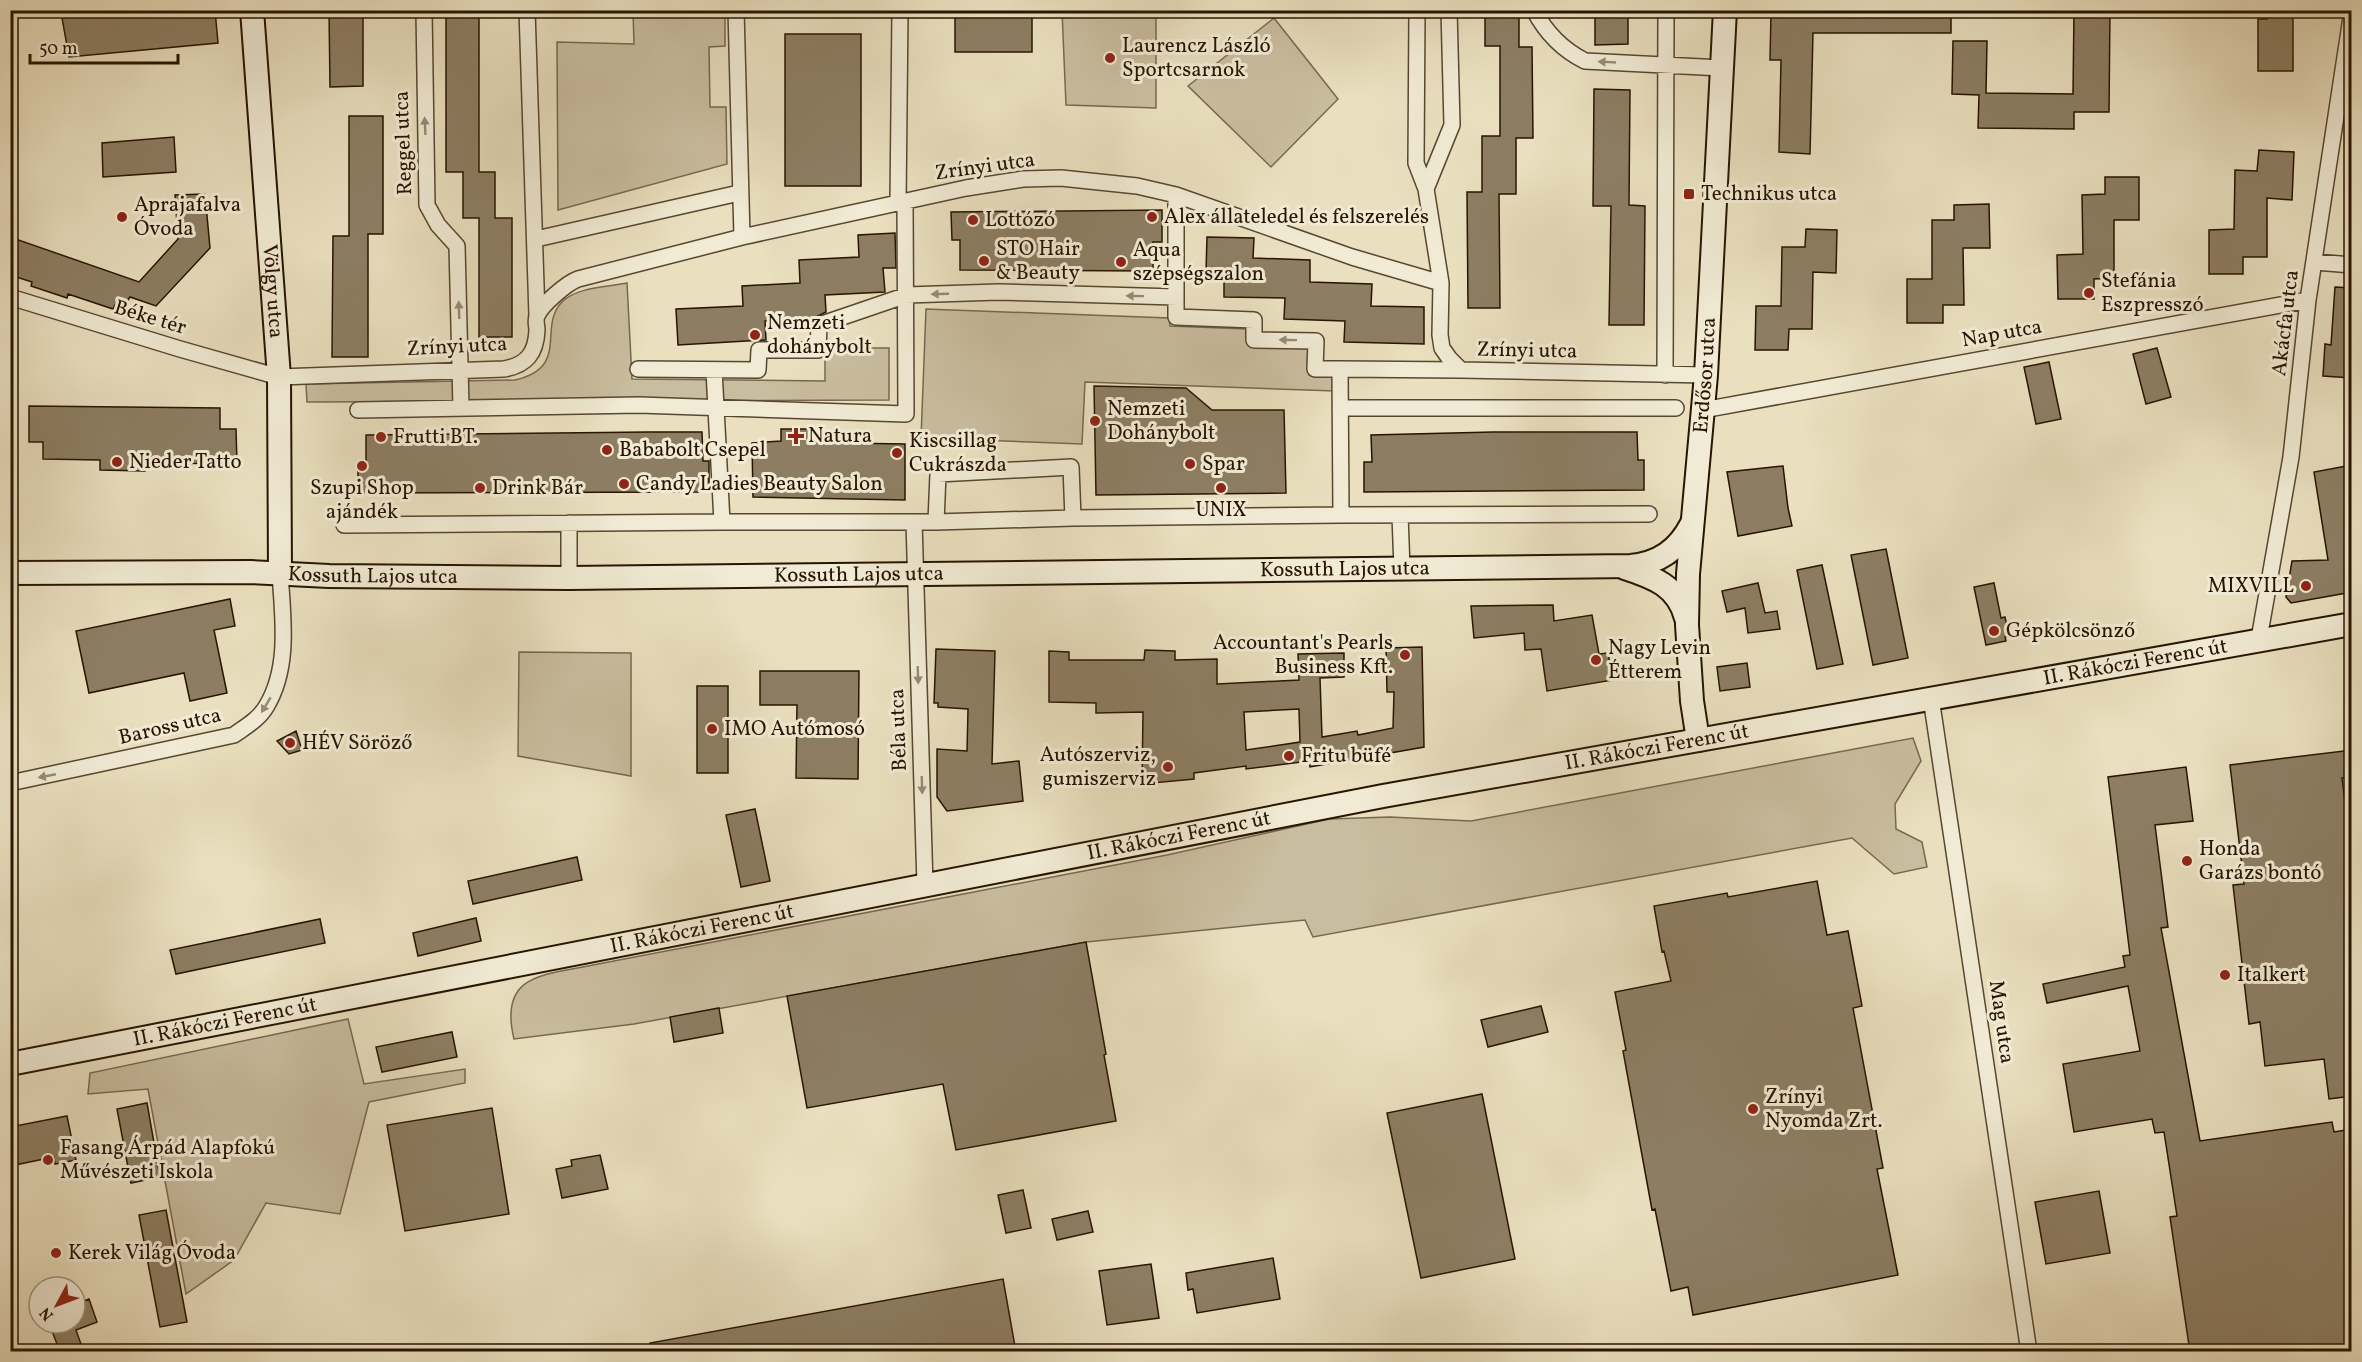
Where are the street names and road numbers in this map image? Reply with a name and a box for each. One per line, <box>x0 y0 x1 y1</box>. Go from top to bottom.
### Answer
street label: Reggel utca <box>388 90 420 196</box>
street label: Zrínyi utca <box>933 146 1037 188</box>
street label: Völgy utca <box>255 243 291 339</box>
street label: Akácfa utca <box>2265 268 2307 378</box>
street label: Béke tér <box>110 293 190 343</box>
street label: Nap utca <box>1960 313 2044 355</box>
street label: Erdősor utca <box>1686 316 1723 435</box>
street label: Zrínyi utca <box>406 330 508 364</box>
street label: Zrínyi utca <box>1476 336 1578 366</box>
street label: Kossuth Lajos utca <box>1260 554 1430 585</box>
street label: Kossuth Lajos utca <box>287 559 458 592</box>
street label: Kossuth Lajos utca <box>774 559 944 590</box>
street label: II. Rákóczi Ferenc út <box>2041 632 2230 693</box>
street label: Béla utca <box>883 688 915 772</box>
street label: Baross utca <box>116 701 224 753</box>
street label: II. Rákóczi Ferenc út <box>1562 717 1751 778</box>
street label: II. Rákóczi Ferenc út <box>1085 804 1273 868</box>
street label: II. Rákóczi Ferenc út <box>608 897 796 961</box>
street label: Mag utca <box>1981 978 2021 1066</box>
street label: II. Rákóczi Ferenc út <box>131 990 319 1054</box>

